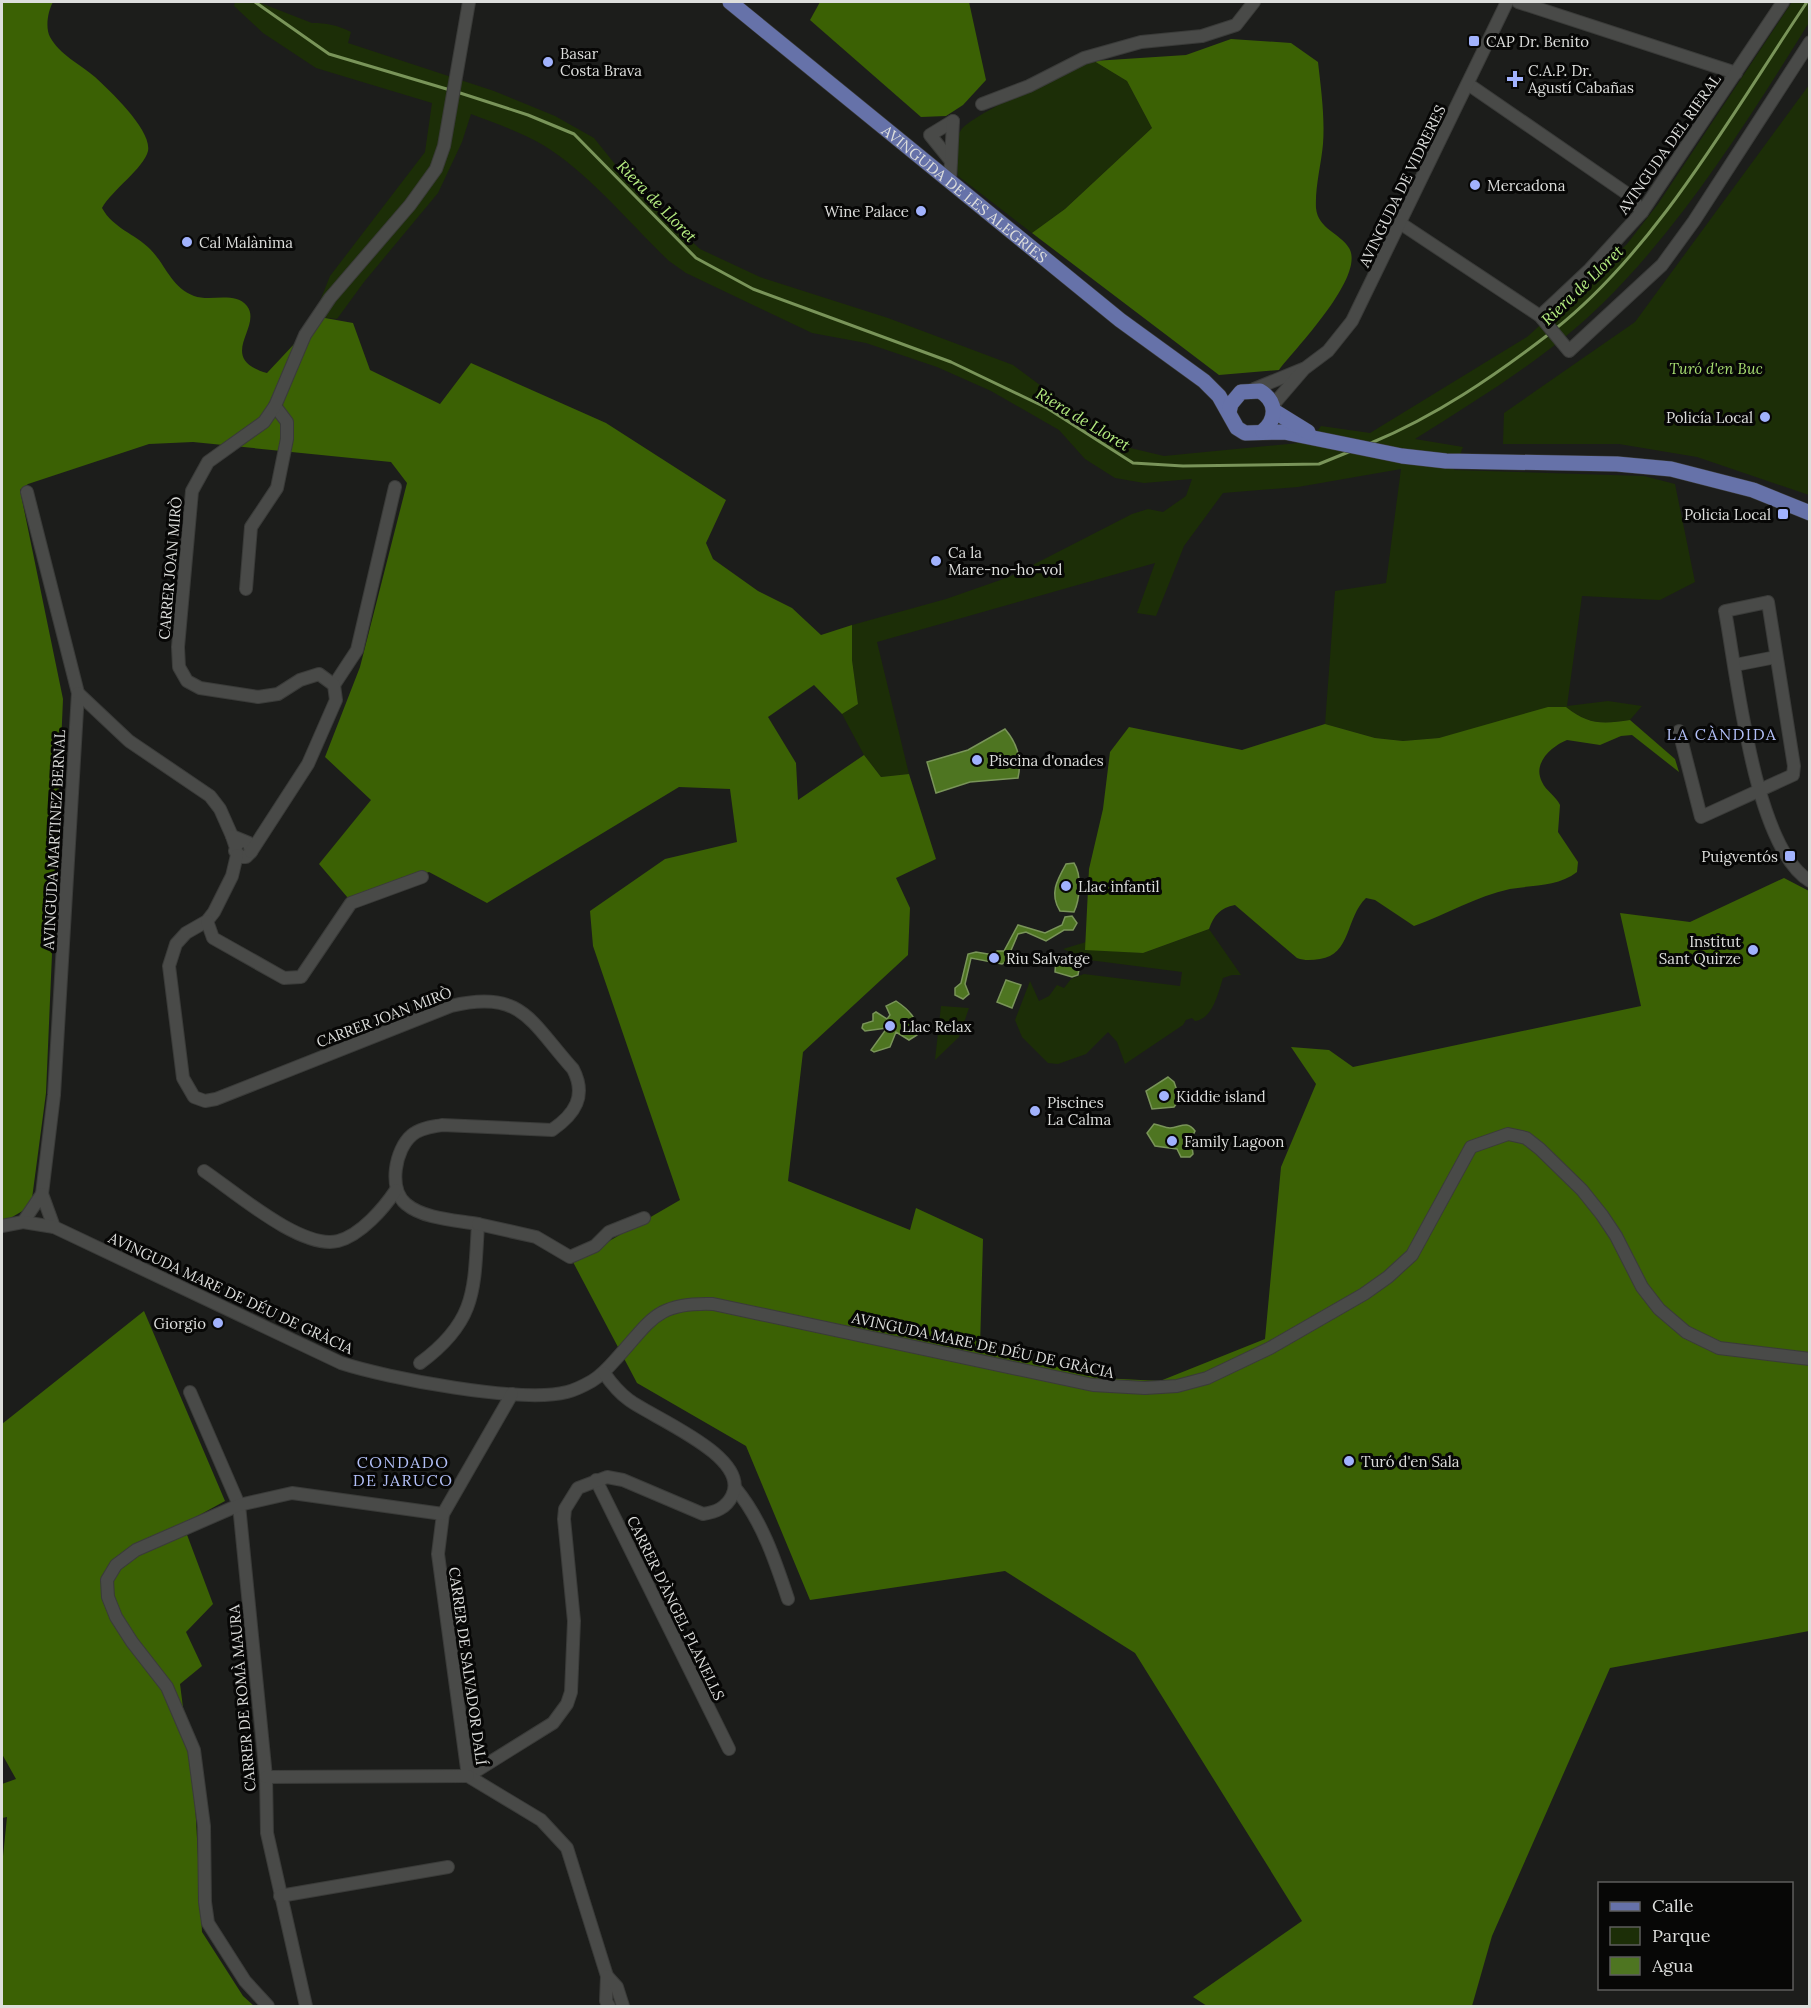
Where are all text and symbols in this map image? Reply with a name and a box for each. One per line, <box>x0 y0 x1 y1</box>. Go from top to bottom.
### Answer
place label: CAP Dr. Benito <box>1486 32 1589 51</box>
marker: CAP Dr. Benito <box>1467 34 1481 48</box>
place label: Basar Costa Brava <box>560 44 642 80</box>
marker: Basar Costa Brava <box>541 55 555 69</box>
place label: C.A.P. Dr. Agustí Cabañas <box>1527 61 1634 97</box>
marker: C.A.P. Dr. Agustí Cabañas <box>1506 70 1524 88</box>
street label: AVINGUDA DEL RIERAL <box>1613 70 1725 219</box>
street label: AVINGUDA DE VIDRERES <box>1354 102 1450 271</box>
street label: AVINGUDA DE LES ALEGRIES <box>877 120 1051 267</box>
water label: Riera de Lloret <box>613 156 701 246</box>
place label: Mercadona <box>1487 176 1566 195</box>
marker: Mercadona <box>1468 178 1482 192</box>
place label: Wine Palace <box>824 202 909 221</box>
marker: Wine Palace <box>914 204 928 218</box>
place label: Cal Malànima <box>199 233 293 252</box>
marker: Cal Malànima <box>180 235 194 249</box>
water label: Riera de Lloret <box>1537 241 1627 329</box>
park label: Turó d'en Buc <box>1669 359 1763 378</box>
water label: Riera de Lloret <box>1032 383 1134 455</box>
place label: Policía Local <box>1666 408 1753 427</box>
marker: Policía Local <box>1758 410 1772 424</box>
street label: CARRER JOAN MIRÒ <box>154 496 186 640</box>
place label: Policia Local <box>1684 505 1771 524</box>
marker: Policia Local <box>1776 507 1790 521</box>
place label: Ca la Mare-no-ho-vol <box>948 543 1062 579</box>
marker: Ca la Mare-no-ho-vol <box>929 554 943 568</box>
district label: LA CÀNDIDA <box>1667 724 1777 744</box>
street label: AVINGUDA MARTINEZ BERNAL <box>39 729 69 952</box>
place label: Piscina d'onades <box>989 751 1104 770</box>
marker: Piscina d'onades <box>970 753 984 767</box>
place label: Puigventós <box>1701 847 1778 866</box>
marker: Puigventós <box>1783 849 1797 863</box>
place label: Llac infantil <box>1078 877 1160 896</box>
marker: Llac infantil <box>1059 879 1073 893</box>
place label: Institut Sant Quirze <box>1659 932 1741 968</box>
marker: Institut Sant Quirze <box>1746 943 1760 957</box>
place label: Riu Salvatge <box>1006 949 1090 968</box>
marker: Riu Salvatge <box>987 951 1001 965</box>
street label: CARRER JOAN MIRÒ <box>314 982 454 1052</box>
place label: Llac Relax <box>902 1017 972 1036</box>
marker: Llac Relax <box>883 1019 897 1033</box>
place label: Kiddie island <box>1176 1087 1266 1106</box>
marker: Kiddie island <box>1157 1089 1171 1103</box>
place label: Piscines La Calma <box>1047 1093 1111 1129</box>
marker: Piscines La Calma <box>1028 1104 1042 1118</box>
place label: Family Lagoon <box>1184 1132 1284 1151</box>
marker: Family Lagoon <box>1165 1134 1179 1148</box>
street label: AVINGUDA MARE DE DÉU DE GRÀCIA <box>105 1227 357 1358</box>
street label: AVINGUDA MARE DE DÉU DE GRÀCIA <box>849 1308 1117 1382</box>
place label: Giorgio <box>154 1314 206 1333</box>
marker: Giorgio <box>211 1316 225 1330</box>
district label: CONDADO DE JARUCO <box>353 1452 453 1490</box>
place label: Turó d'en Sala <box>1361 1452 1460 1471</box>
marker: Turó d'en Sala <box>1342 1454 1356 1468</box>
street label: CARRER D'ÀNGEL PLANELLS <box>623 1513 729 1703</box>
street label: CARRER DE SALVADOR DALÍ <box>445 1566 491 1766</box>
street label: CARRER DE ROMÀ MAURA <box>224 1603 260 1792</box>
legend <box>1598 1882 1793 1990</box>
text: Calle <box>1652 1894 1694 1917</box>
text: Parque <box>1652 1924 1711 1947</box>
text: Agua <box>1651 1954 1693 1977</box>

